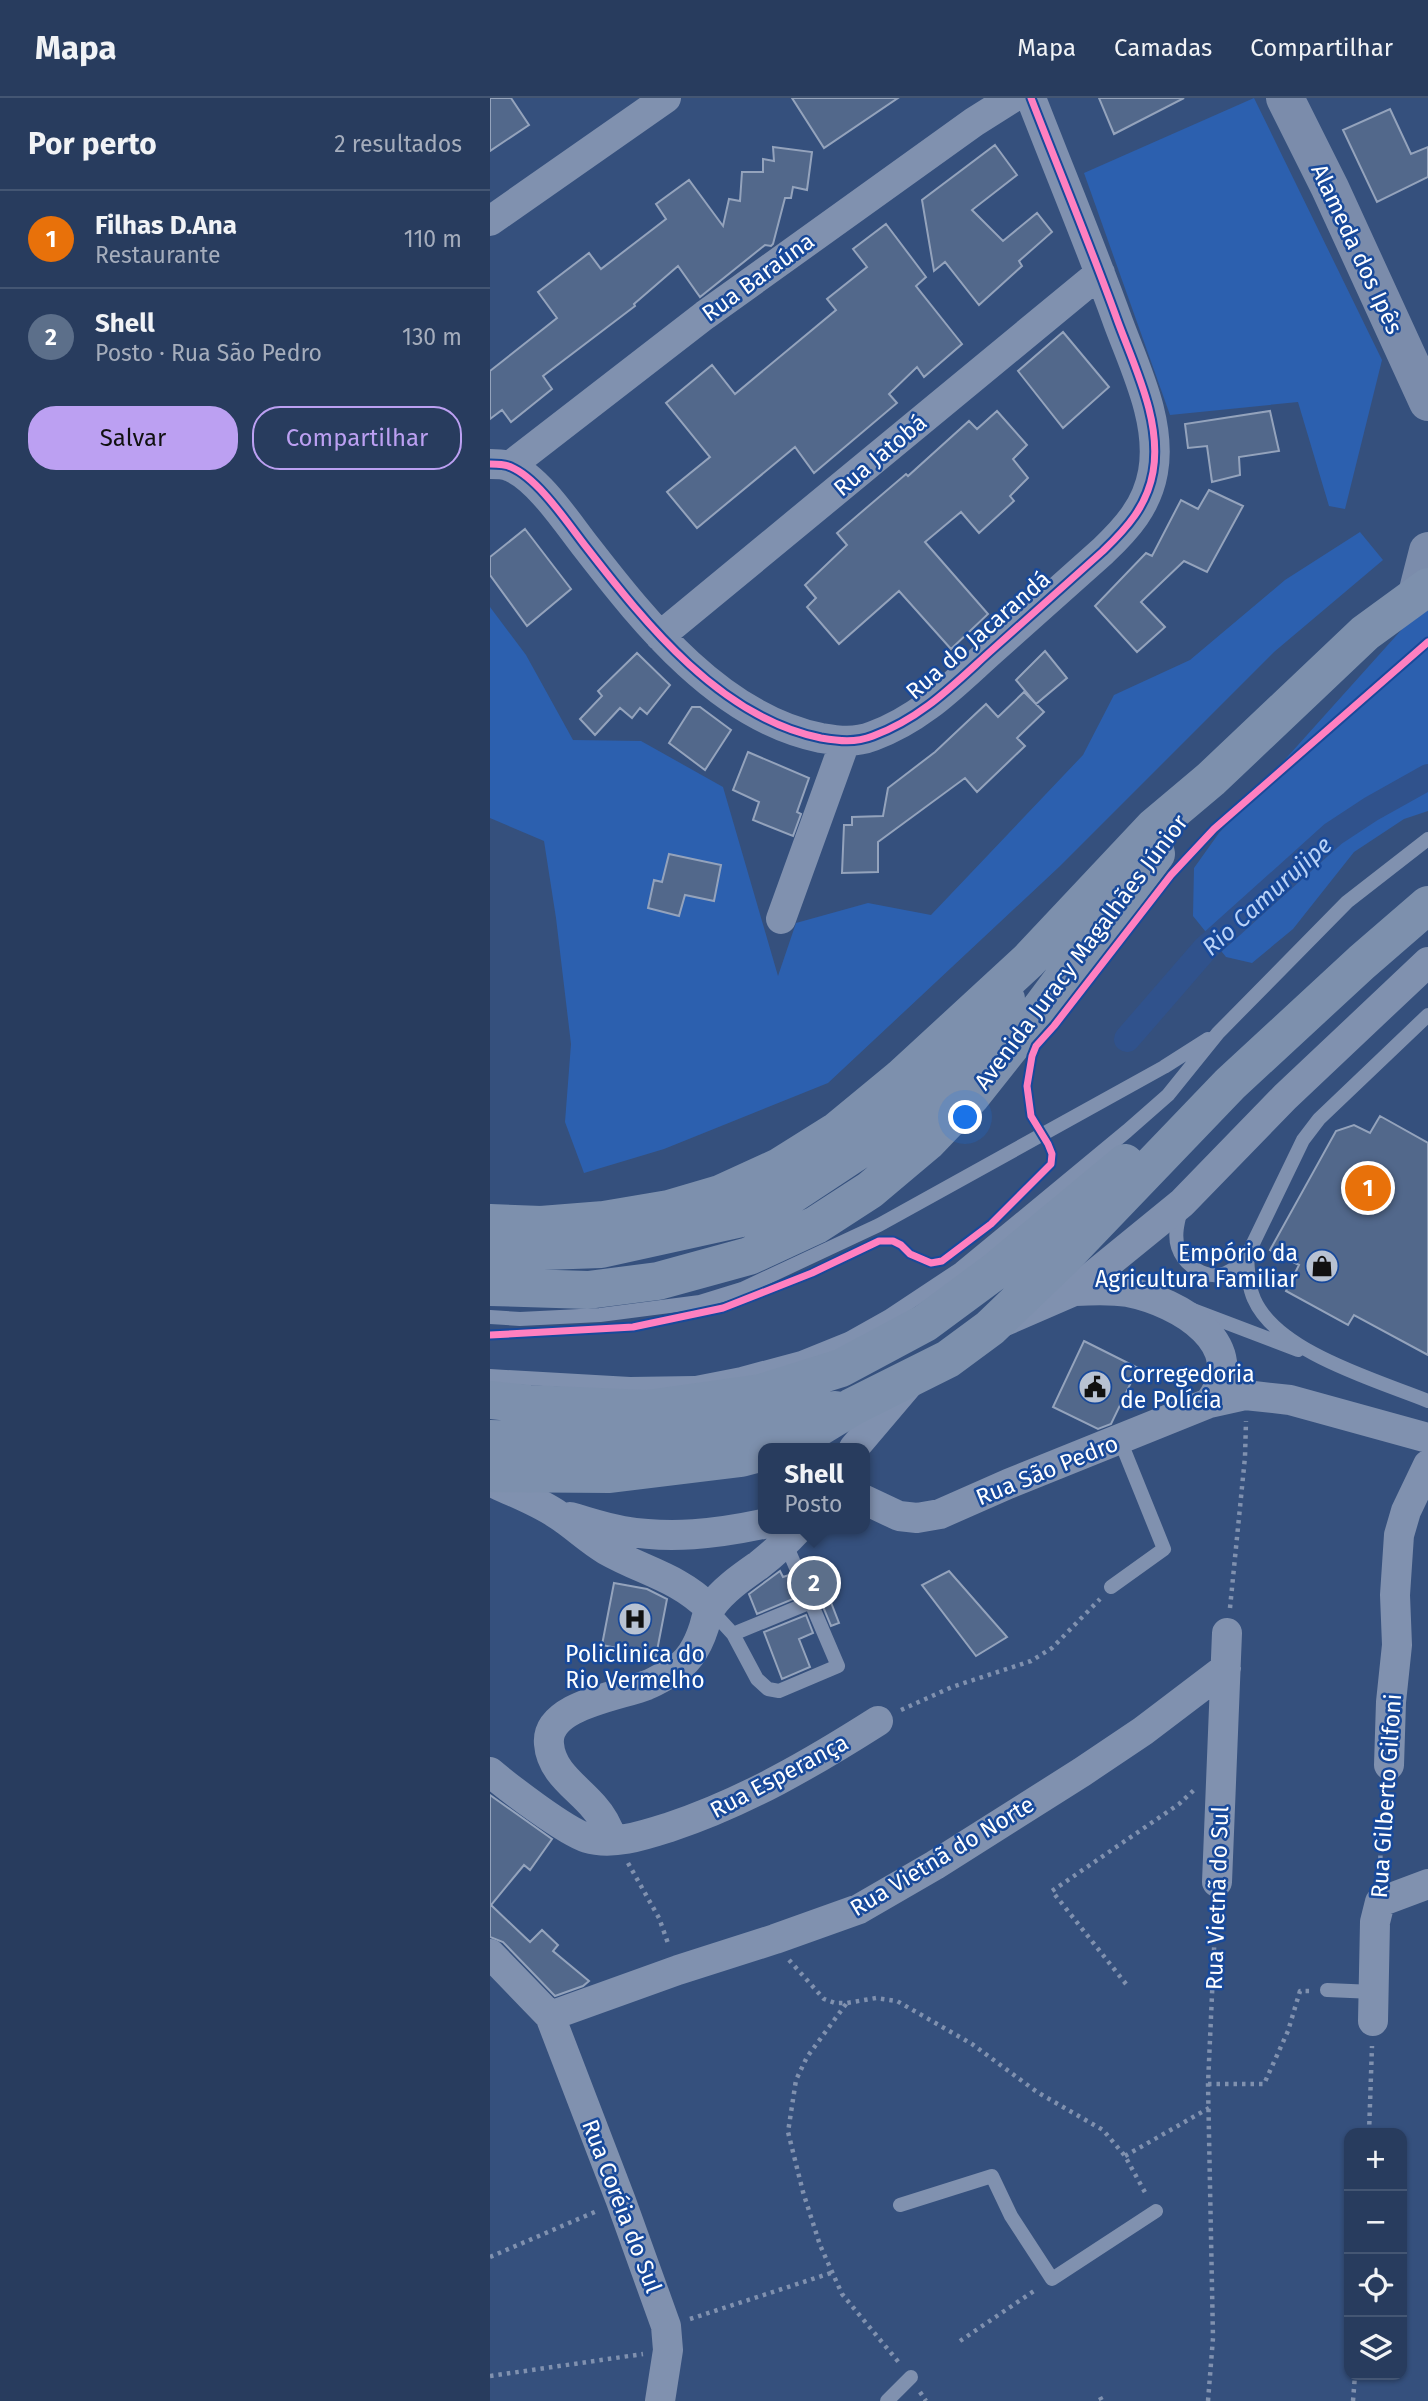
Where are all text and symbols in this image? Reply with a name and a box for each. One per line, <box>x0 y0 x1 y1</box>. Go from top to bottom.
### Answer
text: Mapa <box>35 28 116 68</box>
text: Mapa <box>1017 34 1076 62</box>
text: Camadas <box>1114 34 1212 62</box>
text: Compartilhar <box>1250 34 1393 62</box>
text: Por perto <box>28 126 157 162</box>
text: 2 resultados <box>334 130 462 158</box>
street label: Alameda dos Ipês <box>1305 159 1409 339</box>
text: Filhas D.Ana <box>95 210 237 241</box>
text: 1 <box>46 225 56 253</box>
text: 110 m <box>404 225 462 253</box>
street label: Rua Baraúna <box>696 227 820 327</box>
text: Restaurante <box>95 241 220 269</box>
text: Shell <box>95 308 155 339</box>
text: 2 <box>45 323 57 351</box>
text: 130 m <box>402 323 462 351</box>
text: Posto · Rua São Pedro <box>95 339 322 367</box>
button: Salvar <box>28 406 238 470</box>
button: Compartilhar <box>252 406 462 470</box>
street label: Rua Jatobá <box>828 408 932 502</box>
street label: Rua do Jacarandá <box>900 565 1056 705</box>
street label: Avenida Juracy Magalhães Júnior <box>968 809 1194 1095</box>
water label: Rio Camurujipe <box>1197 831 1337 961</box>
your location <box>948 1100 982 1134</box>
pin: 1 <box>1345 1162 1391 1214</box>
place label: Empório da Agricultura Familiar <box>1095 1239 1298 1293</box>
shop icon: Empório da Agricultura Familiar <box>1303 1247 1341 1285</box>
place label: Corregedoria de Polícia <box>1120 1360 1255 1414</box>
public building icon: Corregedoria de Polícia <box>1076 1368 1114 1406</box>
street label: Rua São Pedro <box>972 1429 1122 1511</box>
popup <box>758 1443 870 1534</box>
text: Shell <box>784 1459 844 1490</box>
text: Posto <box>784 1490 842 1518</box>
pin: 2 <box>791 1557 837 1609</box>
hospital icon: Policlinica do Rio Vermelho <box>616 1600 654 1638</box>
place label: Policlinica do Rio Vermelho <box>565 1640 705 1694</box>
street label: Rua Gilberto Gilfoni <box>1365 1693 1407 1899</box>
street label: Rua Esperança <box>705 1728 853 1824</box>
street label: Rua Vietnã do Norte <box>845 1790 1039 1922</box>
street label: Rua Vietnã do Sul <box>1200 1805 1234 1990</box>
street label: Rua Coréia do Sul <box>576 2115 668 2297</box>
map controls <box>1344 2128 1407 2380</box>
button: + <box>1344 2128 1407 2191</box>
button: − <box>1344 2191 1407 2254</box>
button: locate <box>1344 2254 1407 2317</box>
button: layers <box>1344 2317 1407 2380</box>

